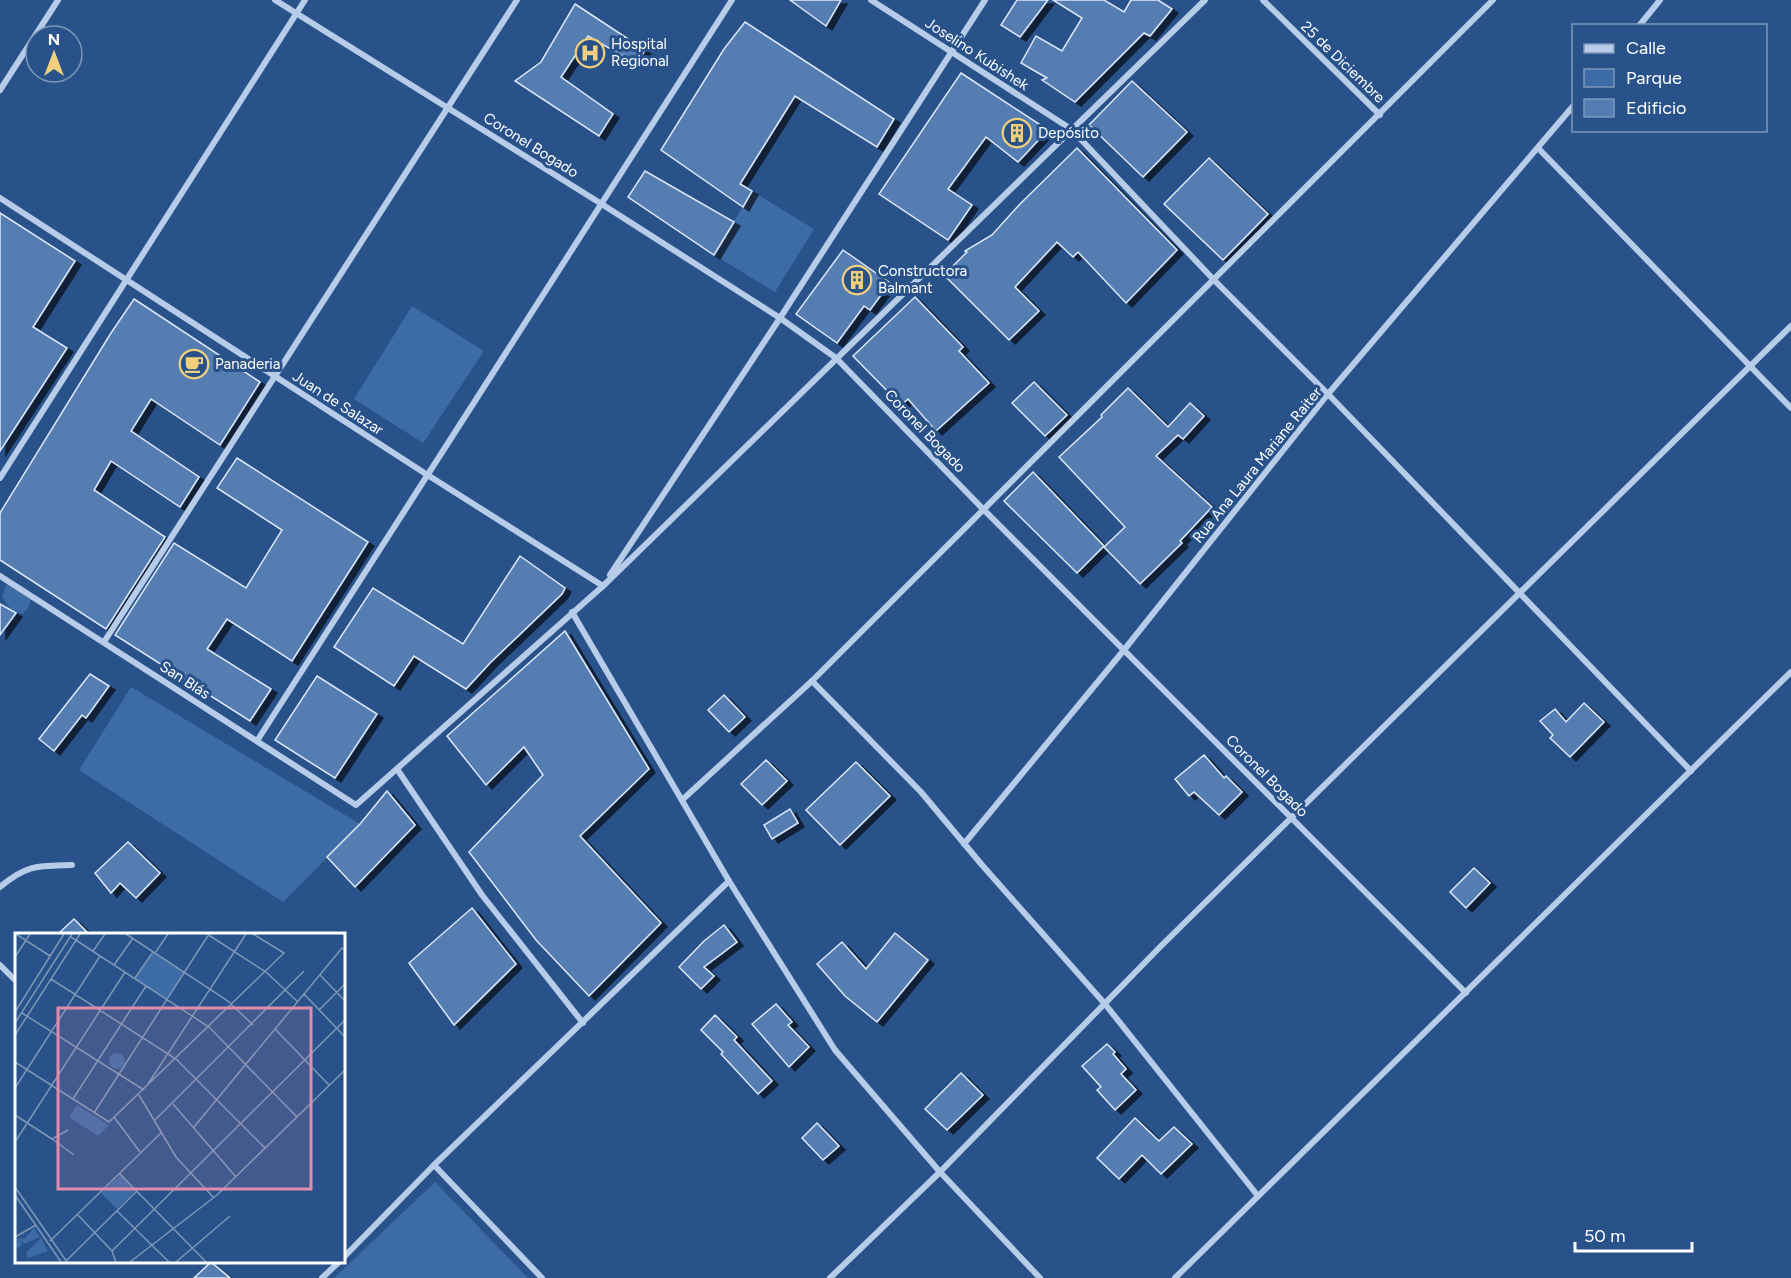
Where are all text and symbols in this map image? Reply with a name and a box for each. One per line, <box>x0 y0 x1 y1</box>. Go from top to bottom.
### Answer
street label: Joselino Kubishek <box>922 14 1033 95</box>
street label: 25 de Diciembre <box>1297 17 1389 107</box>
north arrow <box>24 24 84 84</box>
legend <box>1572 24 1767 132</box>
text: N <box>48 30 60 49</box>
place label: Hospital Regional <box>611 35 669 70</box>
hospital icon: Hospital Regional <box>574 37 606 69</box>
text: Calle <box>1626 37 1666 59</box>
text: Parque <box>1626 67 1682 89</box>
text: Edificio <box>1626 97 1687 119</box>
street label: Coronel Bogado <box>480 109 582 182</box>
building icon: Depósito <box>1001 117 1033 149</box>
place label: Depósito <box>1038 124 1099 142</box>
place label: Constructora Balmant <box>878 262 967 297</box>
building icon: Constructora Balmant <box>841 264 873 296</box>
cafe icon: Panaderia <box>178 348 210 380</box>
place label: Panaderia <box>215 355 280 373</box>
street label: Juan de Salazar <box>289 367 387 439</box>
street label: Rua Ana Laura Mariane Raiter <box>1188 383 1326 547</box>
street label: Coronel Bogado <box>881 386 969 477</box>
street label: San Blás <box>157 657 213 703</box>
street label: Coronel Bogado <box>1222 731 1312 821</box>
inset map <box>15 933 345 1263</box>
scale bar <box>1575 1215 1692 1253</box>
text: 50 m <box>1584 1225 1626 1247</box>

